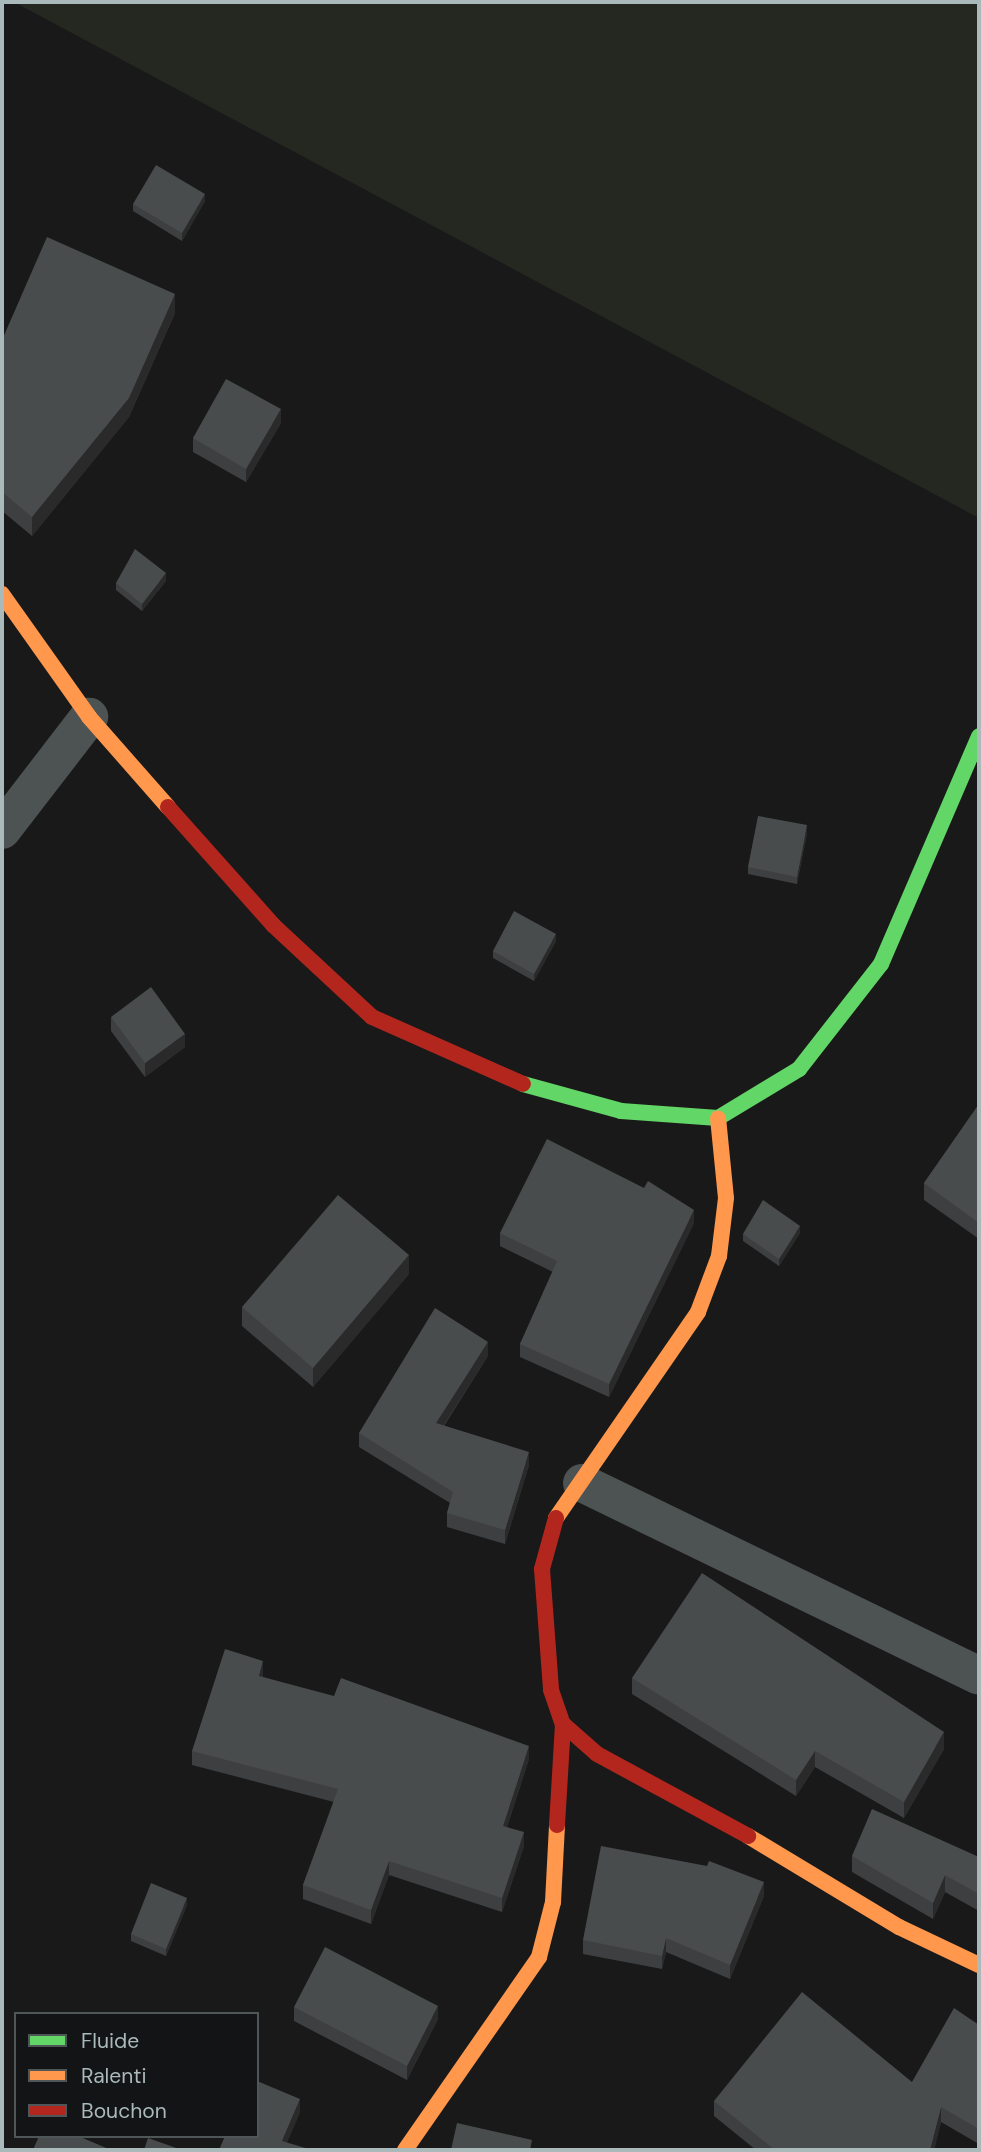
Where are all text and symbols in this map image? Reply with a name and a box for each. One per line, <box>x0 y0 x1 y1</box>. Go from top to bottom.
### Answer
legend <box>14 2012 259 2138</box>
text: Fluide <box>81 2027 139 2055</box>
text: Ralenti <box>81 2062 147 2090</box>
text: Bouchon <box>81 2097 167 2125</box>

